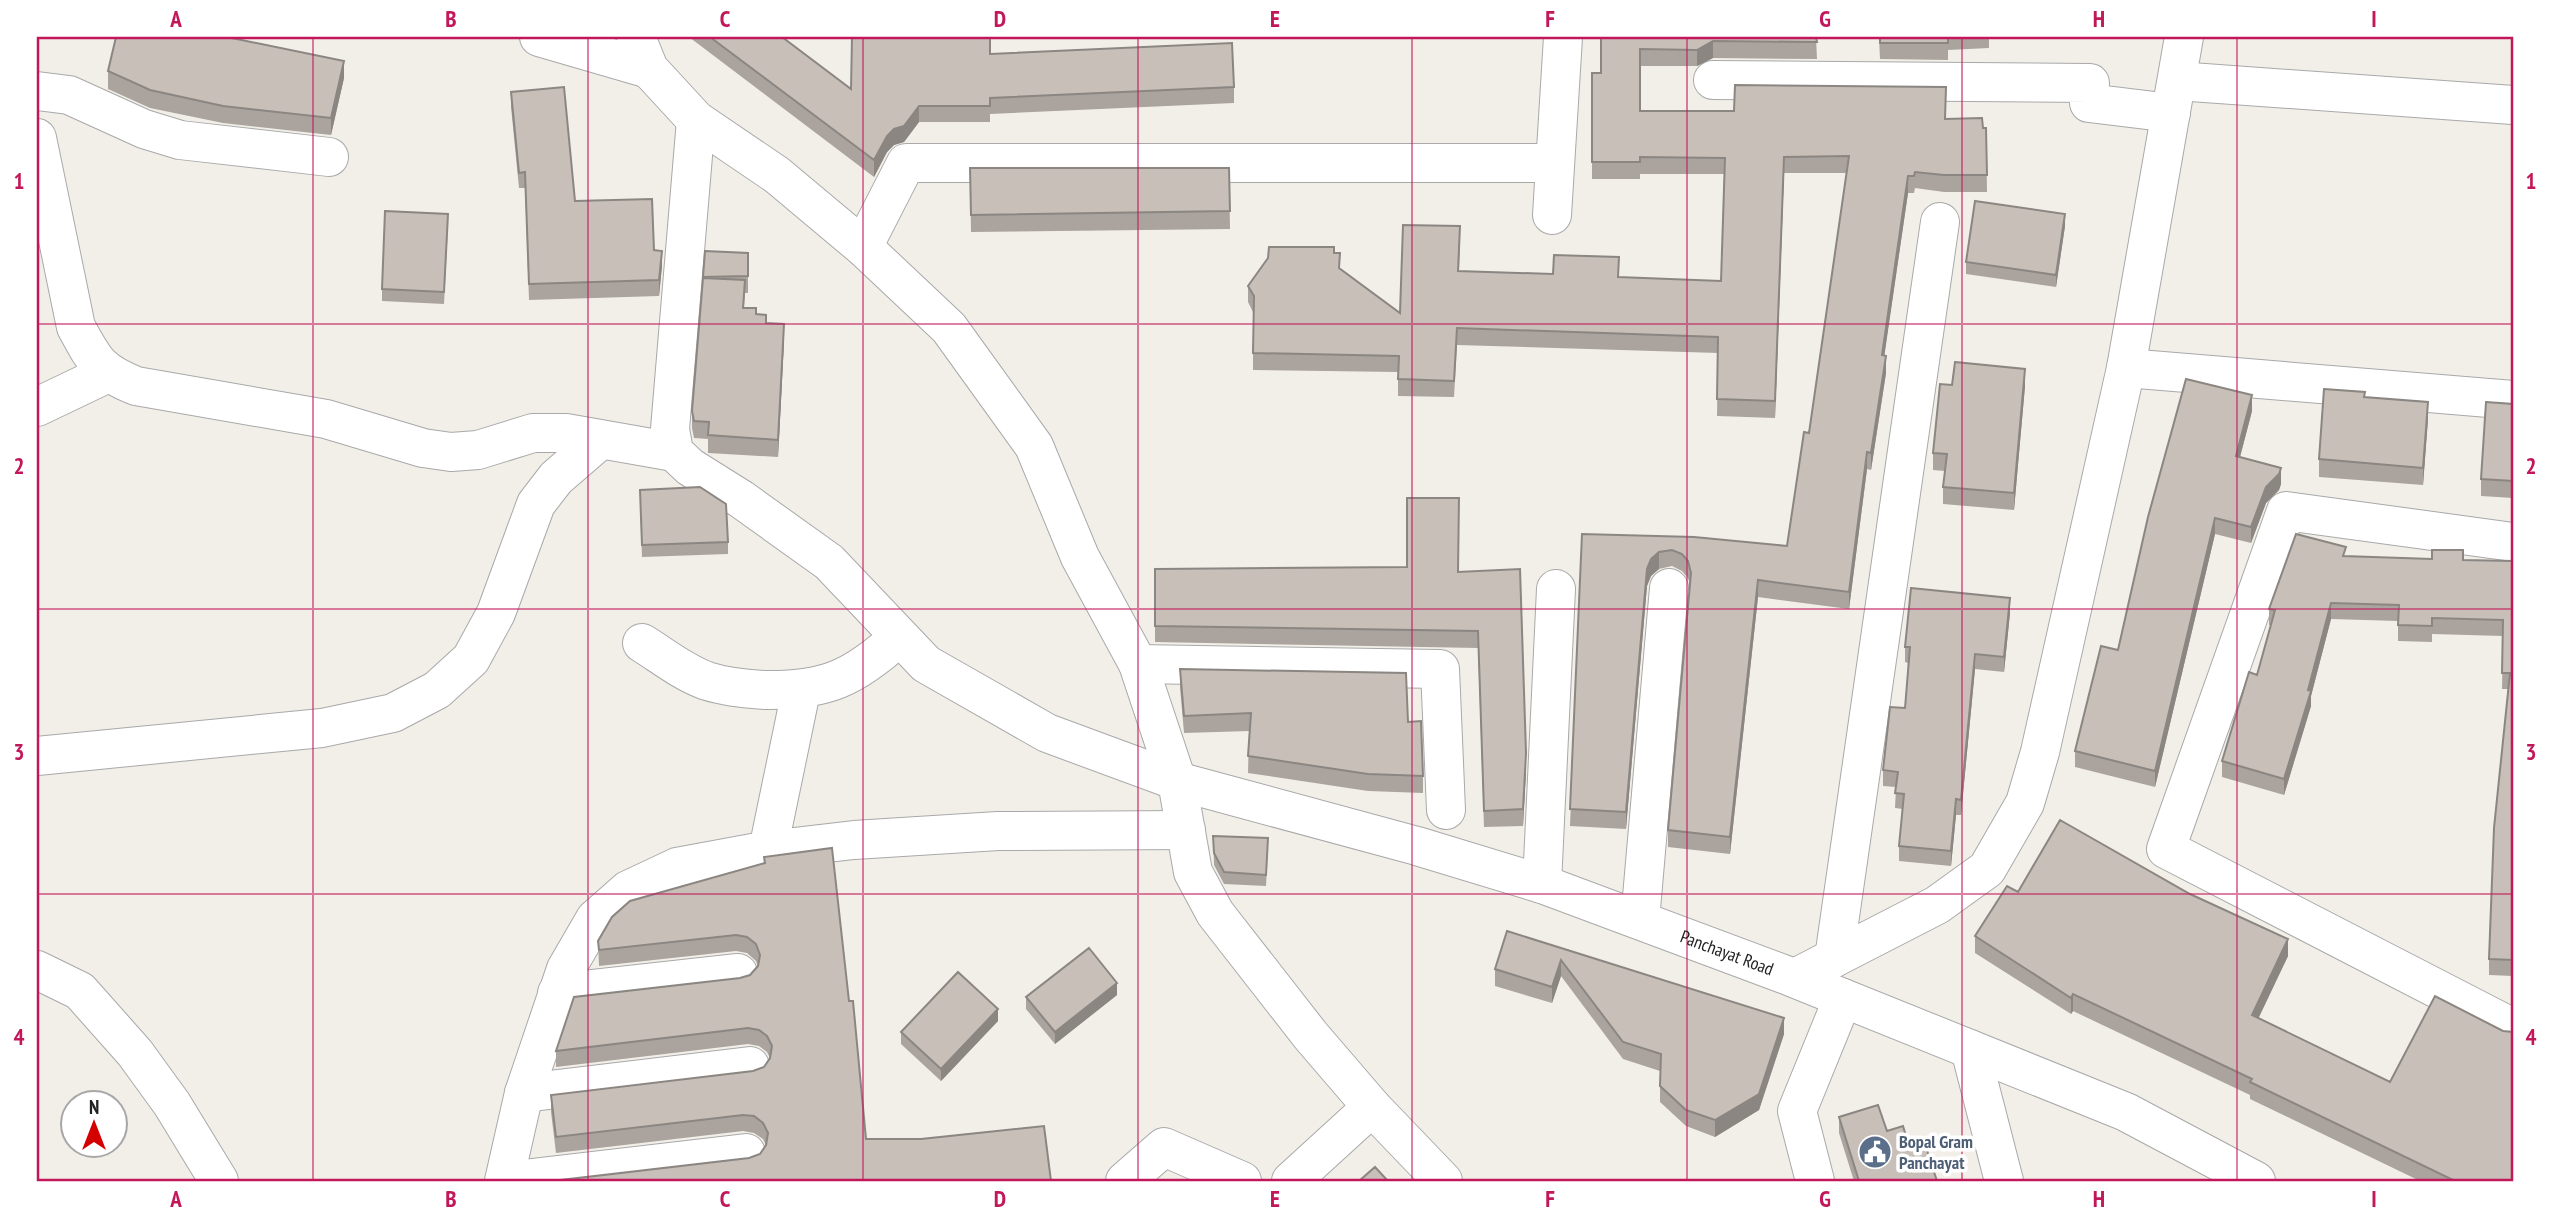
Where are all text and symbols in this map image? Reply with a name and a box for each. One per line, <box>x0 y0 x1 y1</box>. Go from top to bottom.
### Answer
text: A <box>169 4 182 33</box>
text: B <box>445 4 457 33</box>
text: C <box>720 4 731 33</box>
text: D <box>994 4 1006 33</box>
text: E <box>1270 4 1280 33</box>
text: F <box>1545 4 1555 33</box>
text: G <box>1819 4 1831 33</box>
text: H <box>2093 4 2105 33</box>
text: I <box>2371 4 2377 33</box>
text: 1 <box>14 166 25 195</box>
text: 1 <box>2526 166 2537 195</box>
text: 2 <box>14 451 25 480</box>
text: 2 <box>2526 451 2537 480</box>
text: 3 <box>14 737 25 766</box>
text: 3 <box>2526 737 2537 766</box>
street label: Panchayat Road <box>1677 925 1777 980</box>
text: 4 <box>14 1022 25 1051</box>
text: 4 <box>2526 1022 2537 1051</box>
north arrow <box>60 1088 130 1158</box>
text: N <box>89 1095 99 1119</box>
place label: Bopal Gram Panchayat <box>1899 1130 1973 1174</box>
public building icon: Bopal Gram Panchayat <box>1856 1133 1894 1171</box>
text: A <box>169 1184 182 1213</box>
text: B <box>445 1184 457 1213</box>
text: C <box>720 1184 731 1213</box>
text: D <box>994 1184 1006 1213</box>
text: E <box>1270 1184 1280 1213</box>
text: F <box>1545 1184 1555 1213</box>
text: G <box>1819 1184 1831 1213</box>
text: H <box>2093 1184 2105 1213</box>
text: I <box>2371 1184 2377 1213</box>

